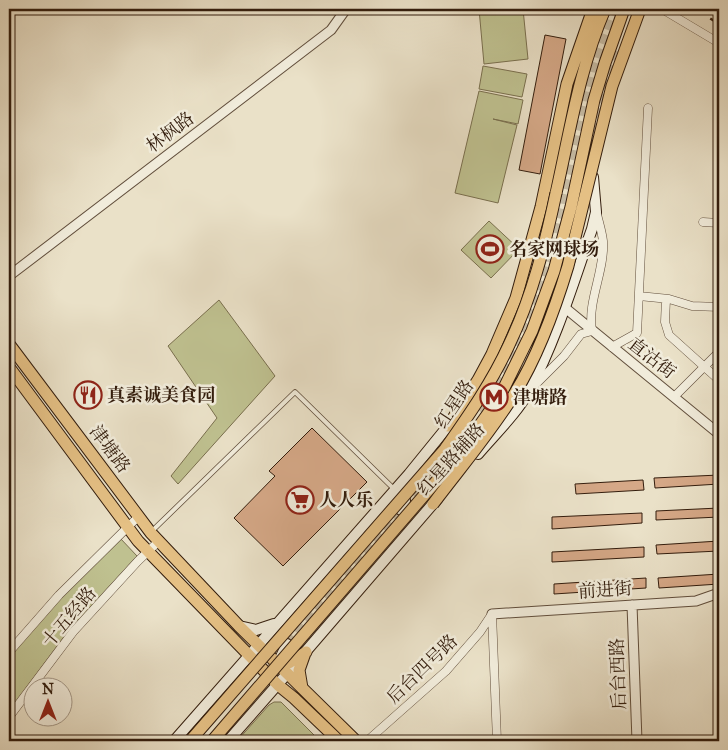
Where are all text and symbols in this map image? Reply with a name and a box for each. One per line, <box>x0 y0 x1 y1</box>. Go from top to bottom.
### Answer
street label: 林枫路 <box>142 107 198 157</box>
sports icon: 名家网球场 <box>475 234 505 264</box>
place label: 名家网球场 <box>509 238 599 260</box>
street label: 直沽街 <box>624 333 680 383</box>
street label: 红星路 <box>430 375 478 433</box>
restaurant icon: 真素诚美食园 <box>73 380 103 410</box>
metro station icon: 津塘路 <box>479 382 509 412</box>
place label: 真素诚美食园 <box>107 384 215 406</box>
place label: 津塘路 <box>513 386 567 408</box>
street label: 红星路辅路 <box>413 418 489 500</box>
street label: 津塘路 <box>85 421 135 477</box>
supermarket icon: 人人乐 <box>285 485 315 515</box>
place label: 人人乐 <box>319 489 373 511</box>
street label: 前进街 <box>577 577 633 603</box>
street label: 十五经路 <box>37 582 101 652</box>
street label: 后台四号路 <box>382 630 462 708</box>
street label: 后台西路 <box>606 638 630 710</box>
north arrow <box>22 678 72 728</box>
text: N <box>42 681 54 698</box>

